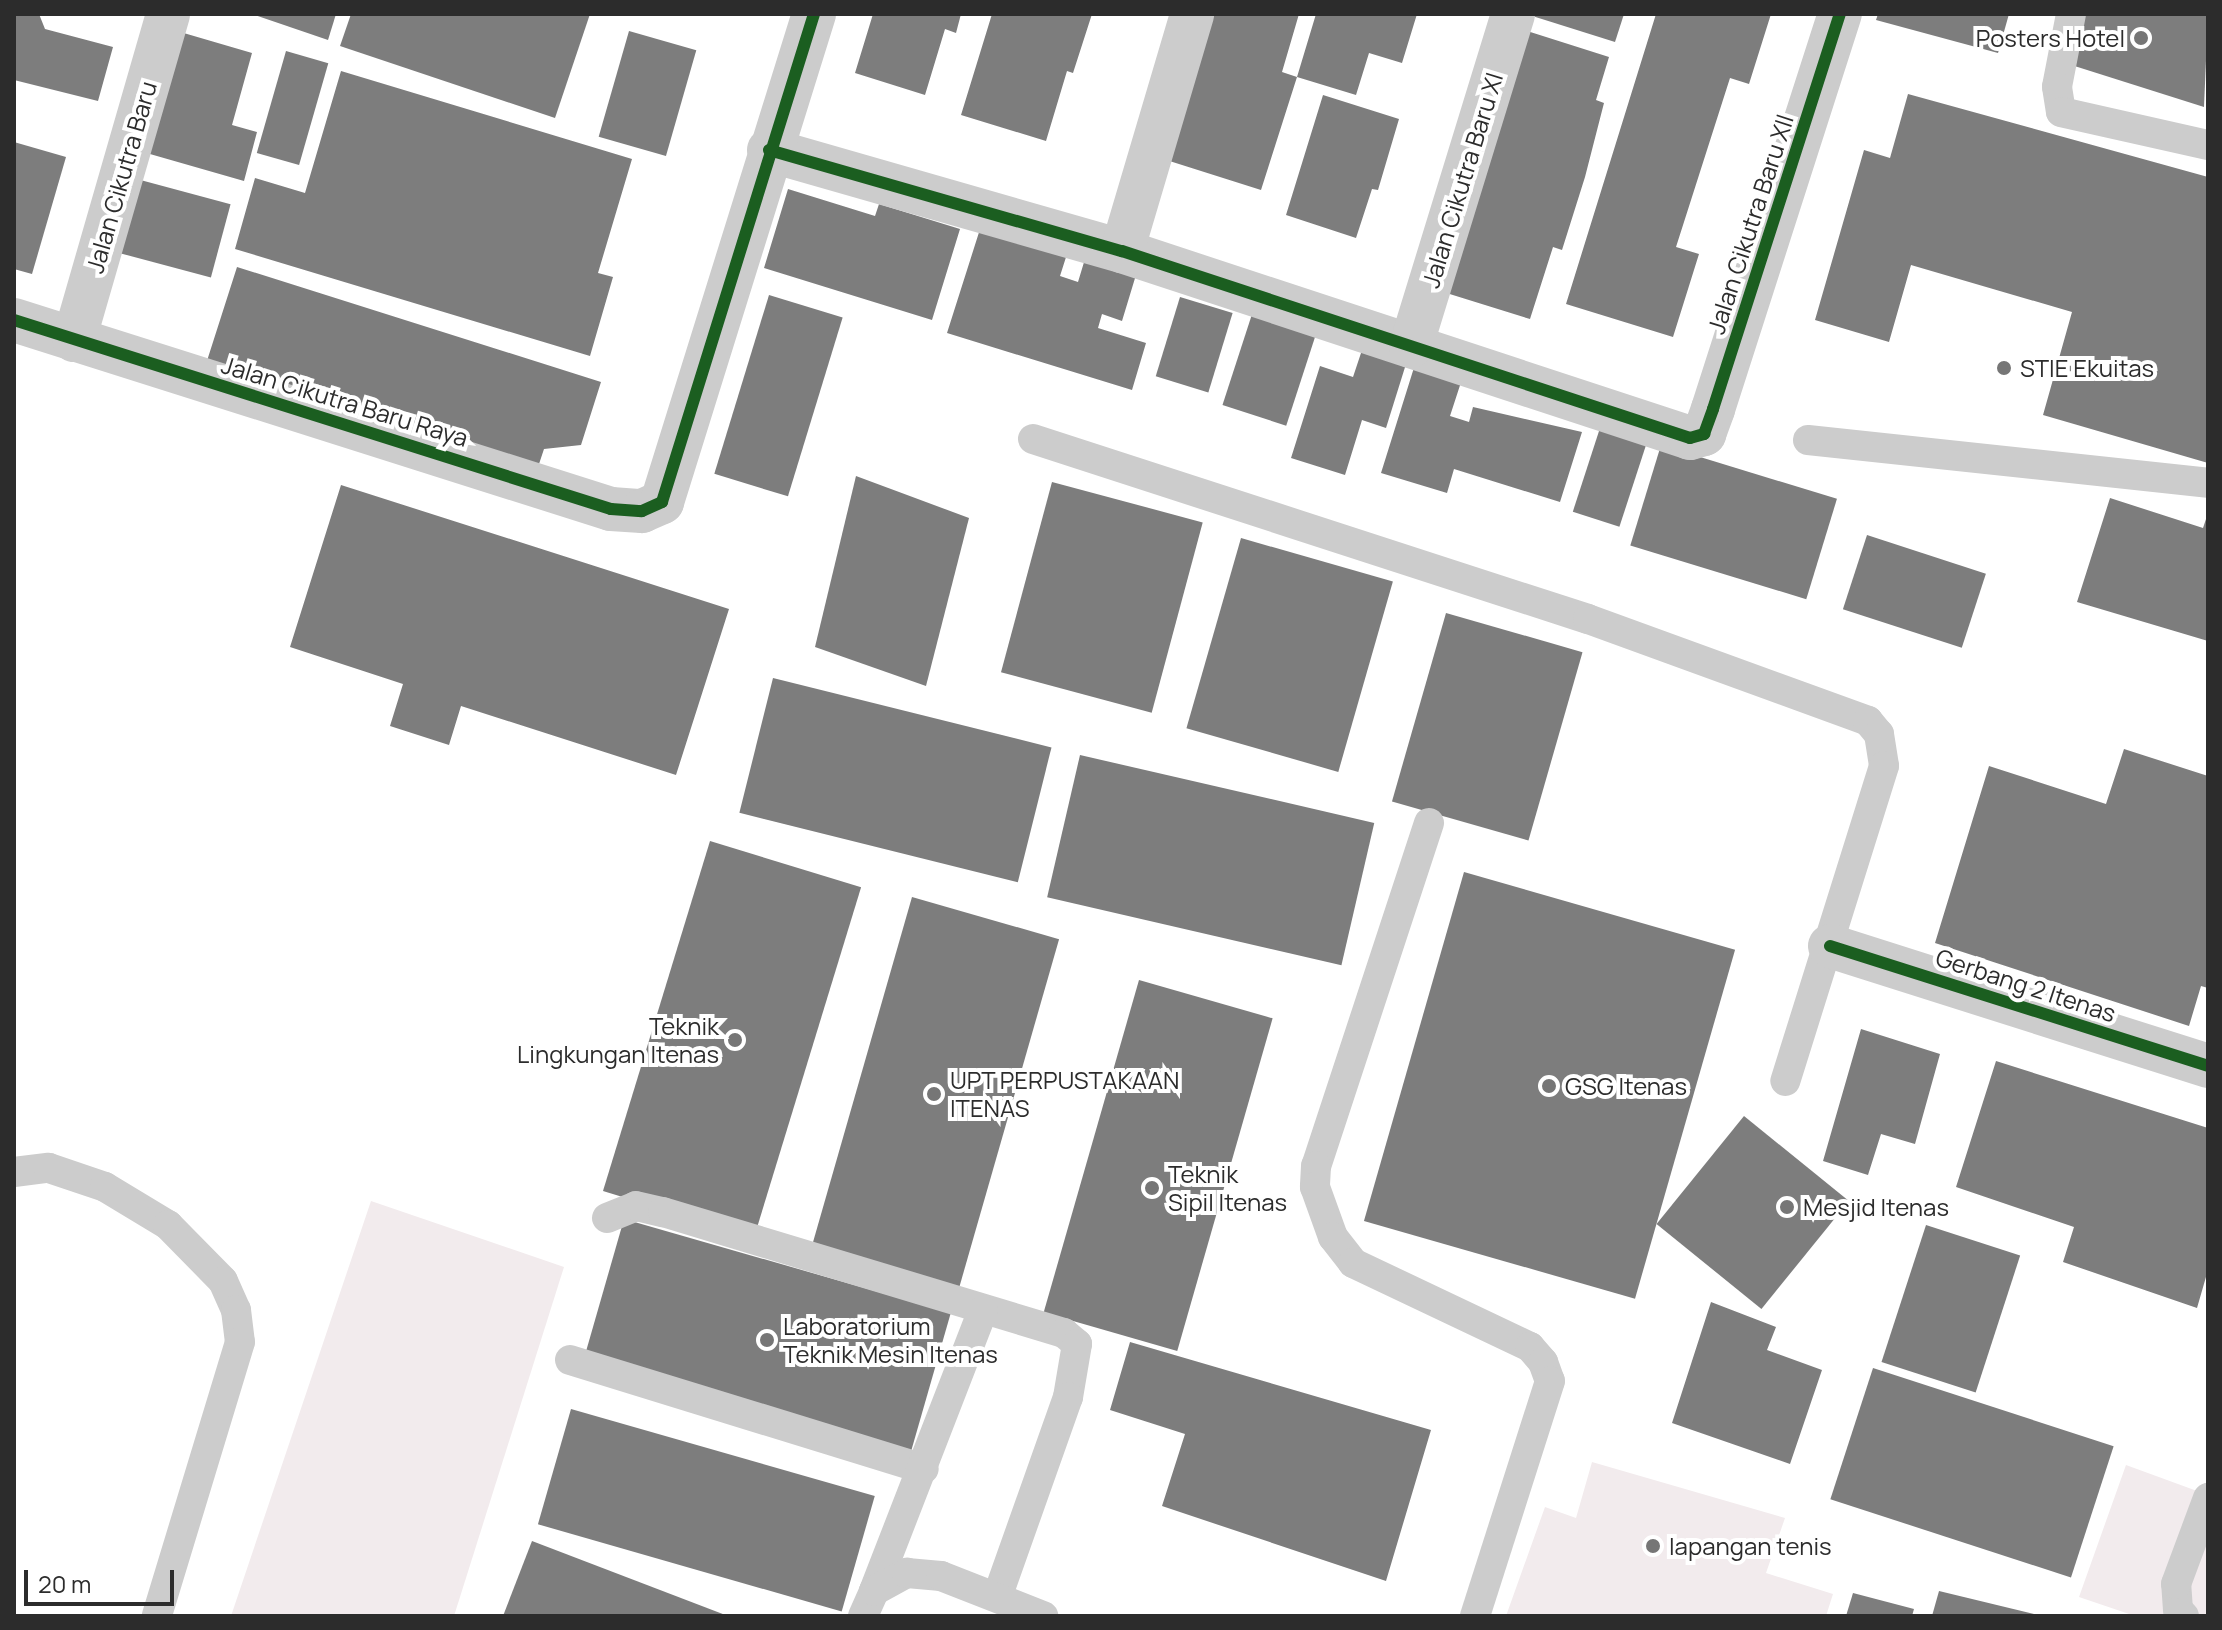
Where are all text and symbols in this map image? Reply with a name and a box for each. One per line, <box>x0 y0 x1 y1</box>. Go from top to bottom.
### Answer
place label: Posters Hotel <box>1976 24 2125 52</box>
marker: Posters Hotel <box>2132 29 2150 47</box>
street label: Jalan Cikutra Baru XI <box>1416 69 1508 291</box>
street label: Jalan Cikutra Baru <box>80 78 162 276</box>
street label: Jalan Cikutra Baru XII <box>1701 111 1799 337</box>
street label: Jalan Cikutra Baru Raya <box>218 350 472 452</box>
place label: STIE Ekuitas <box>2020 354 2154 382</box>
marker: STIE Ekuitas <box>1995 359 2013 377</box>
street label: Gerbang 2 Itenas <box>1932 942 2120 1028</box>
place label: Teknik Lingkungan Itenas <box>517 1012 719 1068</box>
marker: Teknik Lingkungan Itenas <box>726 1031 744 1049</box>
place label: UPT PERPUSTAKAAN ITENAS <box>950 1066 1180 1122</box>
place label: GSG Itenas <box>1565 1072 1687 1100</box>
marker: GSG Itenas <box>1540 1077 1558 1095</box>
marker: UPT PERPUSTAKAAN ITENAS <box>925 1085 943 1103</box>
place label: Teknik Sipil Itenas <box>1168 1160 1287 1216</box>
marker: Teknik Sipil Itenas <box>1143 1179 1161 1197</box>
place label: Mesjid Itenas <box>1803 1193 1949 1221</box>
marker: Mesjid Itenas <box>1778 1198 1796 1216</box>
place label: Laboratorium Teknik Mesin Itenas <box>783 1312 998 1368</box>
marker: Laboratorium Teknik Mesin Itenas <box>758 1331 776 1349</box>
place label: lapangan tenis <box>1669 1532 1832 1560</box>
marker: lapangan tenis <box>1644 1537 1662 1555</box>
scale bar <box>28 1554 178 1604</box>
text: 20 m <box>38 1567 91 1600</box>

